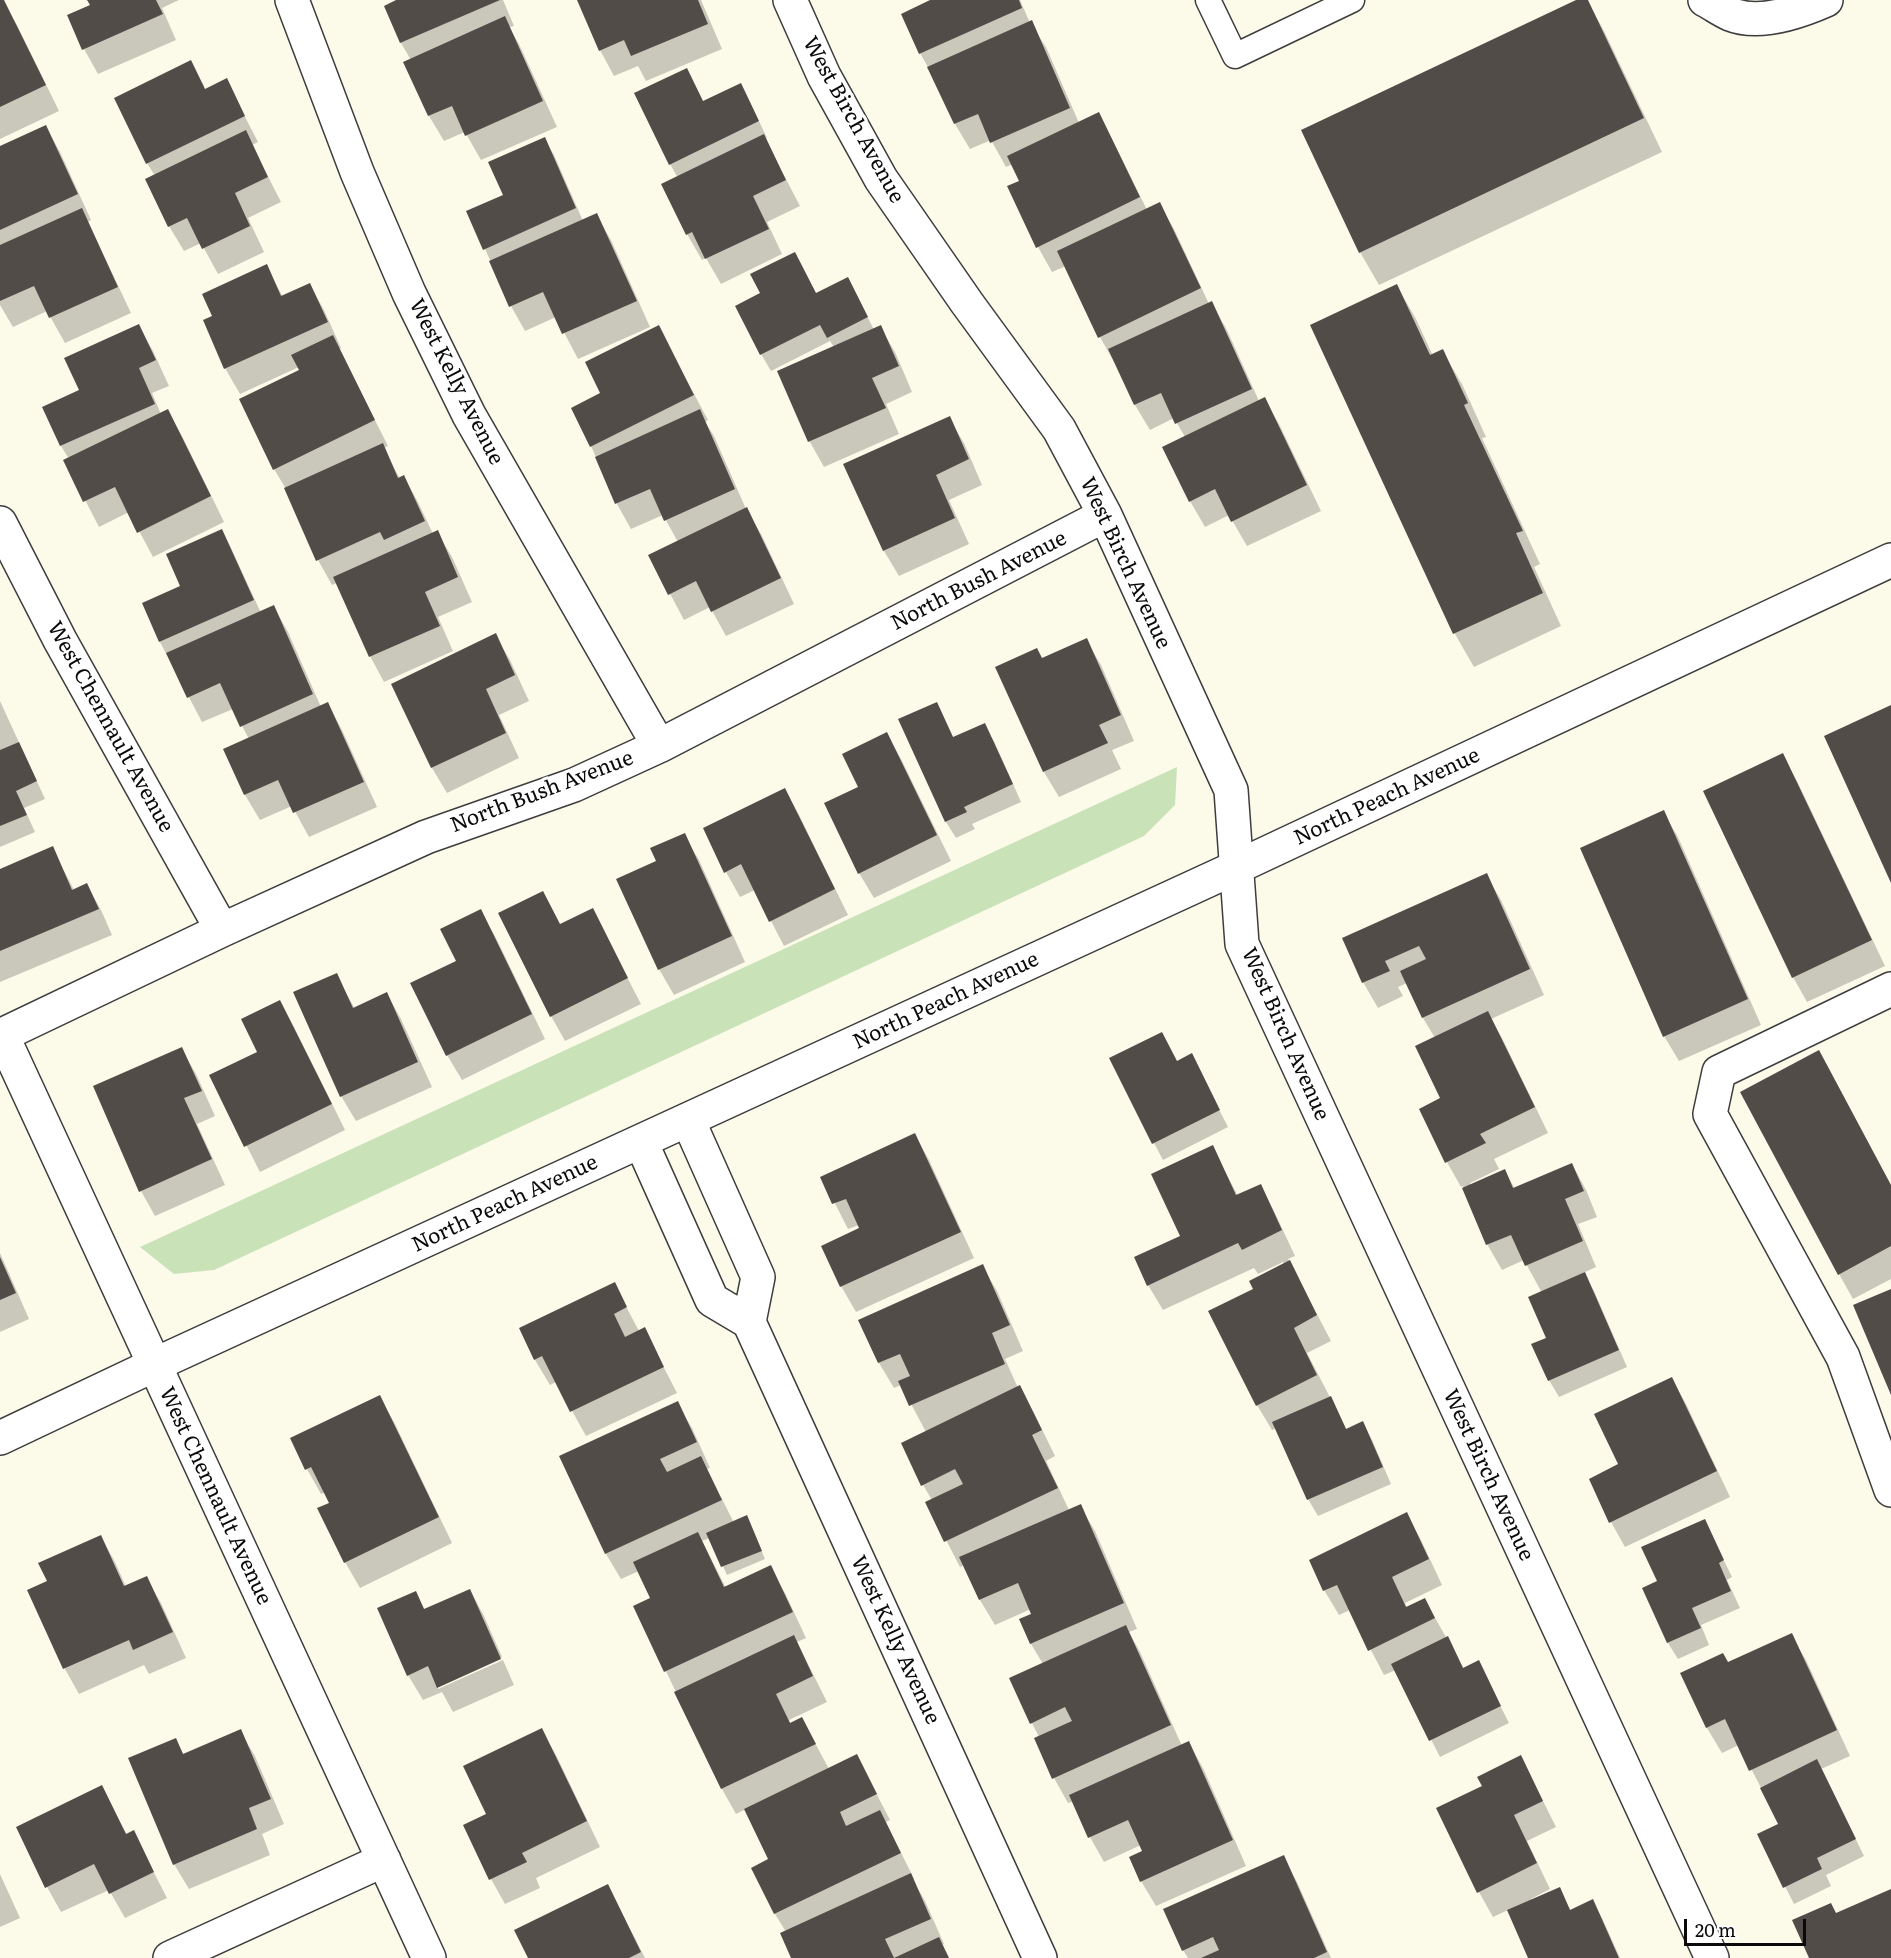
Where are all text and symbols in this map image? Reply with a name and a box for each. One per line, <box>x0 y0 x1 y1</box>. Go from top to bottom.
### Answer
street label: West Birch Avenue <box>797 32 909 208</box>
street label: West Kelly Avenue <box>403 295 509 469</box>
street label: West Birch Avenue <box>1074 473 1176 653</box>
street label: North Bush Avenue <box>887 526 1071 636</box>
street label: West Chennault Avenue <box>41 617 179 837</box>
street label: North Peach Avenue <box>1290 743 1484 851</box>
street label: North Bush Avenue <box>447 746 637 838</box>
street label: West Birch Avenue <box>1236 944 1334 1124</box>
street label: North Peach Avenue <box>849 947 1043 1055</box>
street label: North Peach Avenue <box>408 1150 602 1258</box>
street label: West Chennault Avenue <box>153 1383 277 1609</box>
street label: West Birch Avenue <box>1437 1385 1539 1565</box>
street label: West Kelly Avenue <box>845 1552 945 1728</box>
scale bar <box>1687 1907 1808 1945</box>
text: 20 m <box>1695 1916 1736 1943</box>

